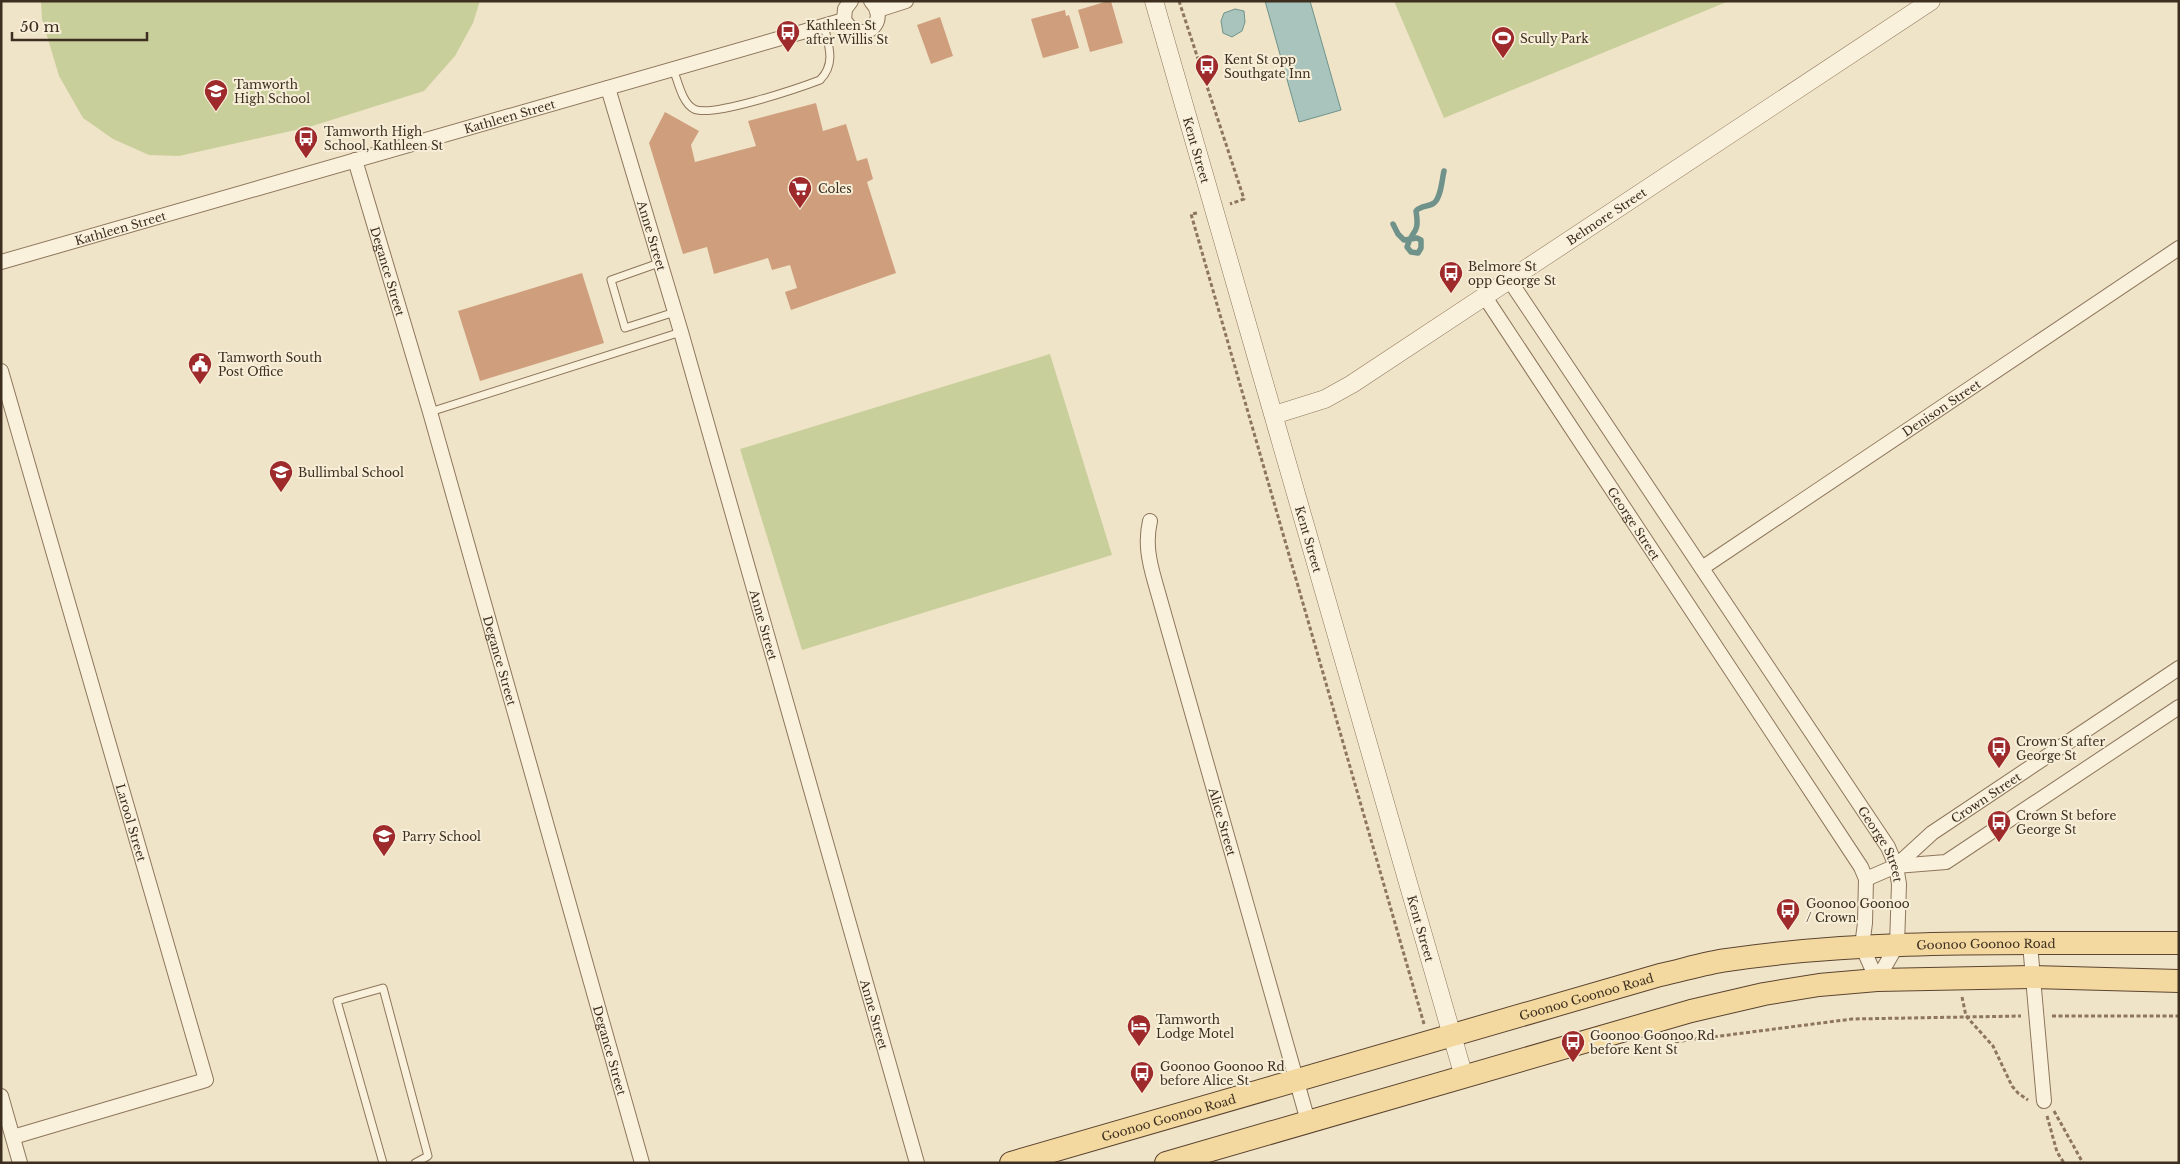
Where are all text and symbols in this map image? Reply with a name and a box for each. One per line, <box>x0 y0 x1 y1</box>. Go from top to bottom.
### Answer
scale bar <box>12 10 148 42</box>
text: 50 m <box>20 17 60 36</box>
place label: Kathleen St after Willis St <box>806 18 889 47</box>
bus stop icon: Kathleen St after Willis St <box>775 19 801 53</box>
sports icon: Scully Park <box>1490 25 1516 59</box>
place label: Scully Park <box>1520 31 1589 46</box>
place label: Kent St opp Southgate Inn <box>1224 52 1311 81</box>
bus stop icon: Kent St opp Southgate Inn <box>1194 53 1220 87</box>
place label: Tamworth High School <box>234 77 310 106</box>
school or university icon: Tamworth High School <box>203 78 229 112</box>
street label: Kathleen Street <box>462 96 557 136</box>
street label: Kent Street <box>1180 115 1214 185</box>
place label: Tamworth High School, Kathleen St <box>324 124 444 153</box>
bus stop icon: Tamworth High School, Kathleen St <box>293 125 319 159</box>
supermarket icon: Coles <box>787 175 813 209</box>
place label: Coles <box>818 181 852 196</box>
street label: Belmore Street <box>1563 184 1649 248</box>
street label: Anne Street <box>634 198 670 273</box>
street label: Kathleen Street <box>73 207 168 248</box>
street label: Degance Street <box>368 225 409 318</box>
place label: Belmore St opp George St <box>1468 259 1557 288</box>
bus stop icon: Belmore St opp George St <box>1438 260 1464 294</box>
place label: Tamworth South Post Office <box>218 350 322 379</box>
public building icon: Tamworth South Post Office <box>187 351 213 385</box>
street label: Denison Street <box>1899 376 1984 439</box>
school or university icon: Bullimbal School <box>268 459 294 493</box>
place label: Bullimbal School <box>298 465 404 480</box>
street label: George Street <box>1605 484 1664 563</box>
street label: Kent Street <box>1292 504 1326 574</box>
street label: Anne Street <box>747 587 781 662</box>
street label: Degance Street <box>480 614 520 707</box>
place label: Crown St after George St <box>2016 734 2105 763</box>
bus stop icon: Crown St after George St <box>1986 735 2012 769</box>
street label: Crown Street <box>1948 768 2024 826</box>
street label: Larool Street <box>113 782 150 864</box>
street label: Alice Street <box>1206 785 1240 858</box>
street label: George Street <box>1855 803 1906 884</box>
place label: Crown St before George St <box>2016 808 2116 837</box>
bus stop icon: Crown St before George St <box>1986 809 2012 843</box>
school or university icon: Parry School <box>371 823 397 857</box>
place label: Parry School <box>402 829 481 844</box>
street label: Kent Street <box>1404 893 1438 964</box>
place label: Goonoo Goonoo / Crown <box>1806 896 1910 925</box>
bus stop icon: Goonoo Goonoo / Crown <box>1775 897 1801 931</box>
street label: Goonoo Goonoo Road <box>1916 935 2056 952</box>
street label: Goonoo Goonoo Road <box>1517 970 1655 1023</box>
street label: Anne Street <box>857 977 892 1052</box>
street label: Degance Street <box>590 1004 630 1097</box>
place label: Tamworth Lodge Motel <box>1156 1012 1234 1041</box>
hotel icon: Tamworth Lodge Motel <box>1126 1013 1152 1047</box>
place label: Goonoo Goonoo Rd before Kent St <box>1589 1028 1715 1057</box>
bus stop icon: Goonoo Goonoo Rd before Kent St <box>1560 1029 1586 1063</box>
place label: Goonoo Goonoo Rd before Alice St <box>1159 1059 1285 1088</box>
bus stop icon: Goonoo Goonoo Rd before Alice St <box>1129 1060 1155 1094</box>
street label: Goonoo Goonoo Road <box>1100 1091 1237 1144</box>

